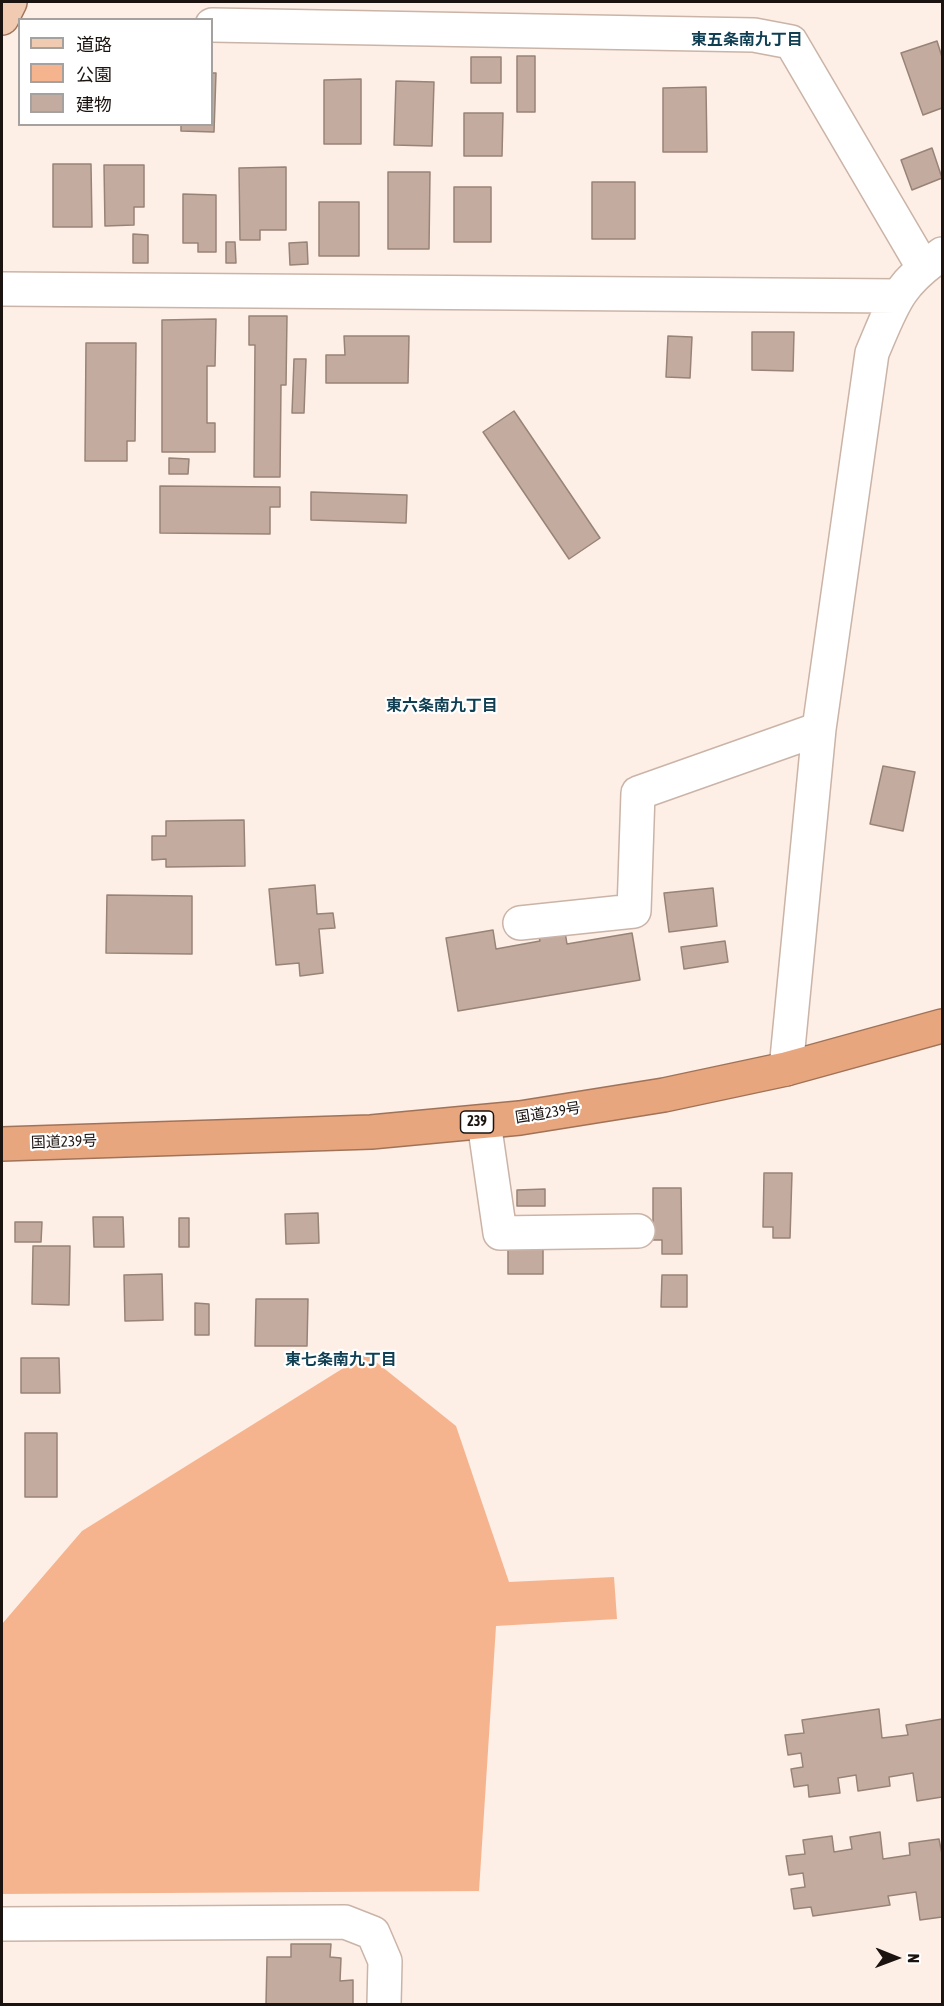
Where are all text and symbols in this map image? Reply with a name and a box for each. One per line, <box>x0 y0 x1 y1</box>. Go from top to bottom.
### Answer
legend <box>18 18 213 126</box>
district label: 東五条南九丁目 <box>691 30 803 50</box>
text: 道路 <box>76 34 112 55</box>
text: 公園 <box>76 64 112 85</box>
text: 建物 <box>76 94 112 115</box>
district label: 東六条南九丁目 <box>386 696 498 716</box>
street label: 国道239号 <box>514 1099 582 1127</box>
road number: 239 <box>460 1111 494 1133</box>
street label: 国道239号 <box>31 1132 97 1152</box>
district label: 東七条南九丁目 <box>285 1350 397 1370</box>
north arrow <box>866 1928 926 1988</box>
text: N <box>905 1953 923 1963</box>

